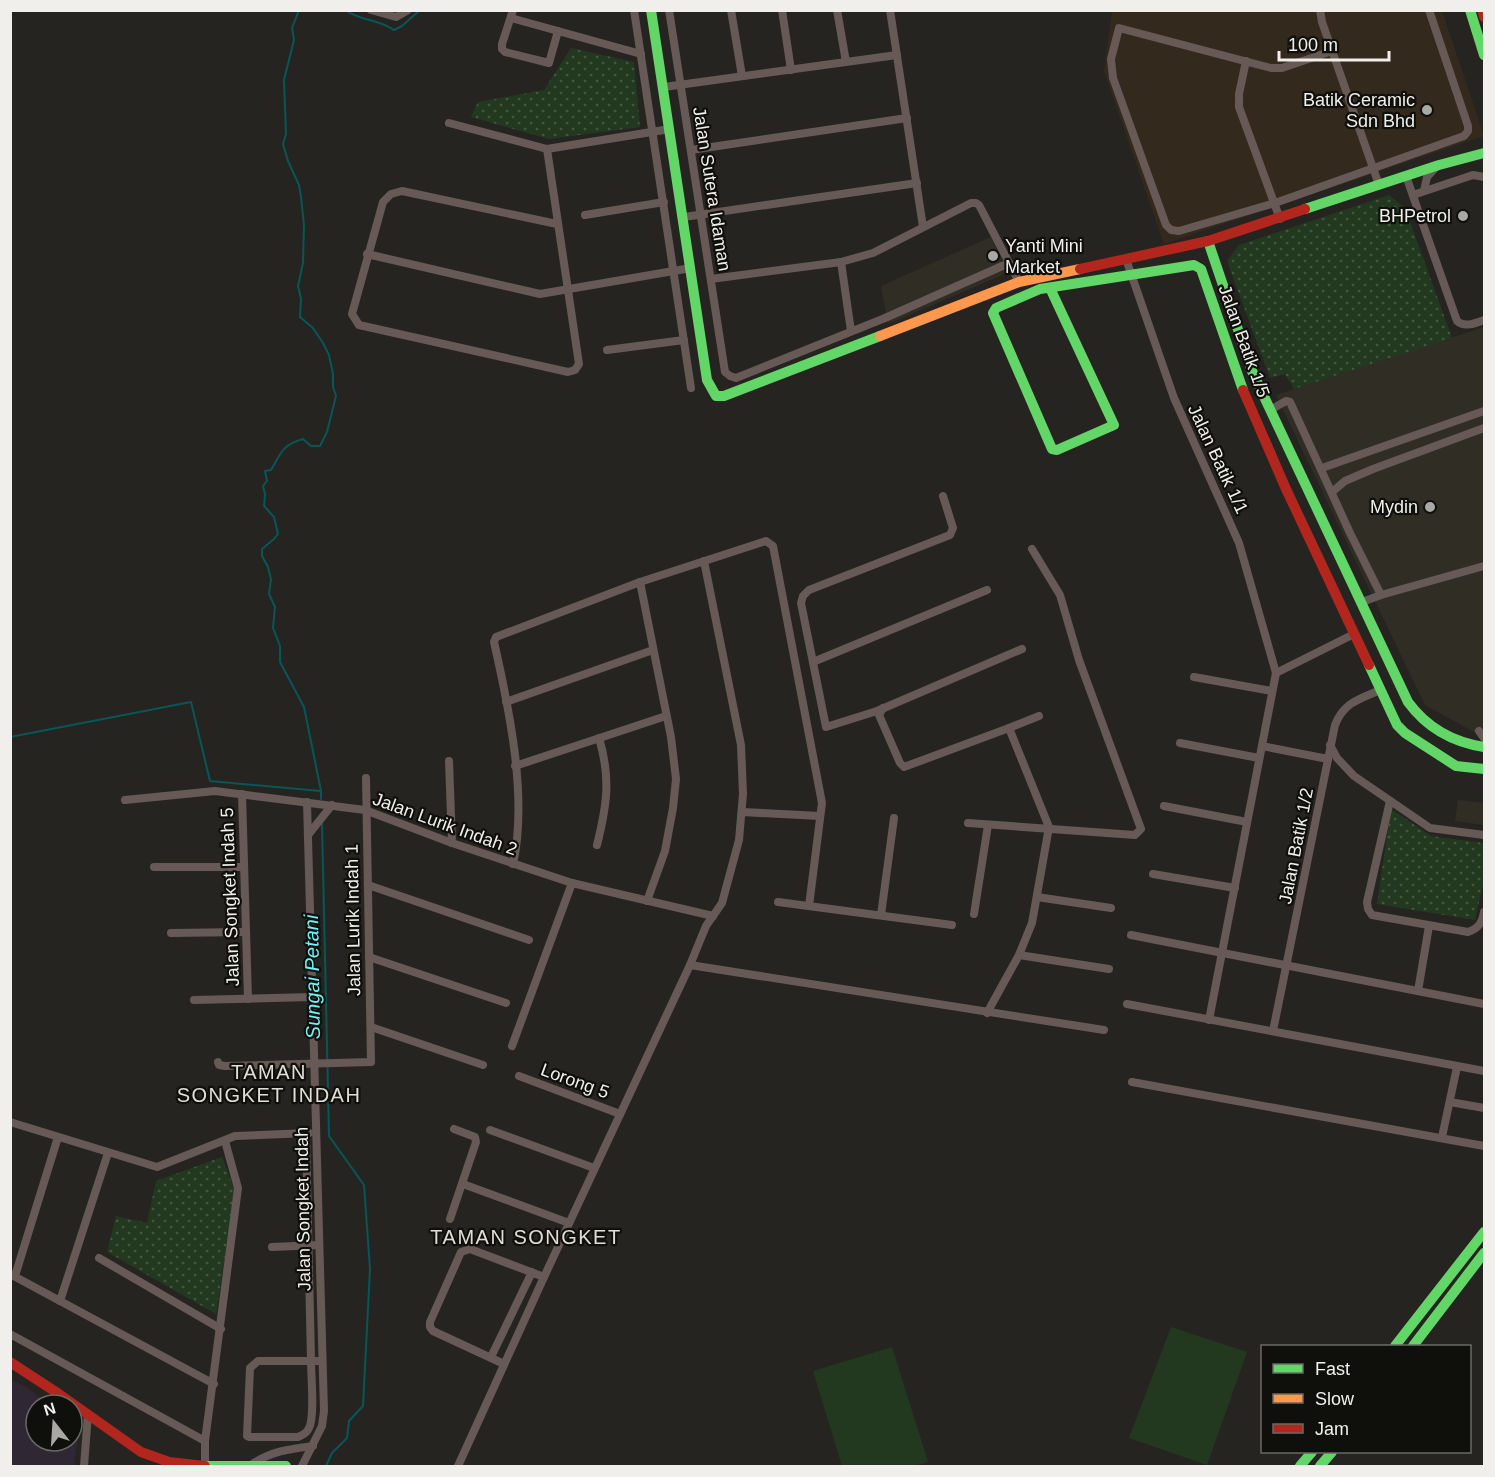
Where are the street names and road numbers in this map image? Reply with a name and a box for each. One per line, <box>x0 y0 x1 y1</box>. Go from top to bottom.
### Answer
street label: Jalan Sutera Idaman <box>689 105 735 273</box>
street label: Jalan Batik 1/5 <box>1214 282 1274 400</box>
street label: Jalan Batik 1/1 <box>1184 401 1252 517</box>
street label: Jalan Batik 1/2 <box>1275 786 1317 906</box>
street label: Jalan Lurik Indah 2 <box>370 789 520 859</box>
street label: Jalan Songket Indah 5 <box>217 807 243 987</box>
street label: Jalan Lurik Indah 1 <box>342 844 364 996</box>
street label: Lorong 5 <box>538 1059 612 1103</box>
street label: Jalan Songket Indah <box>292 1127 314 1291</box>

